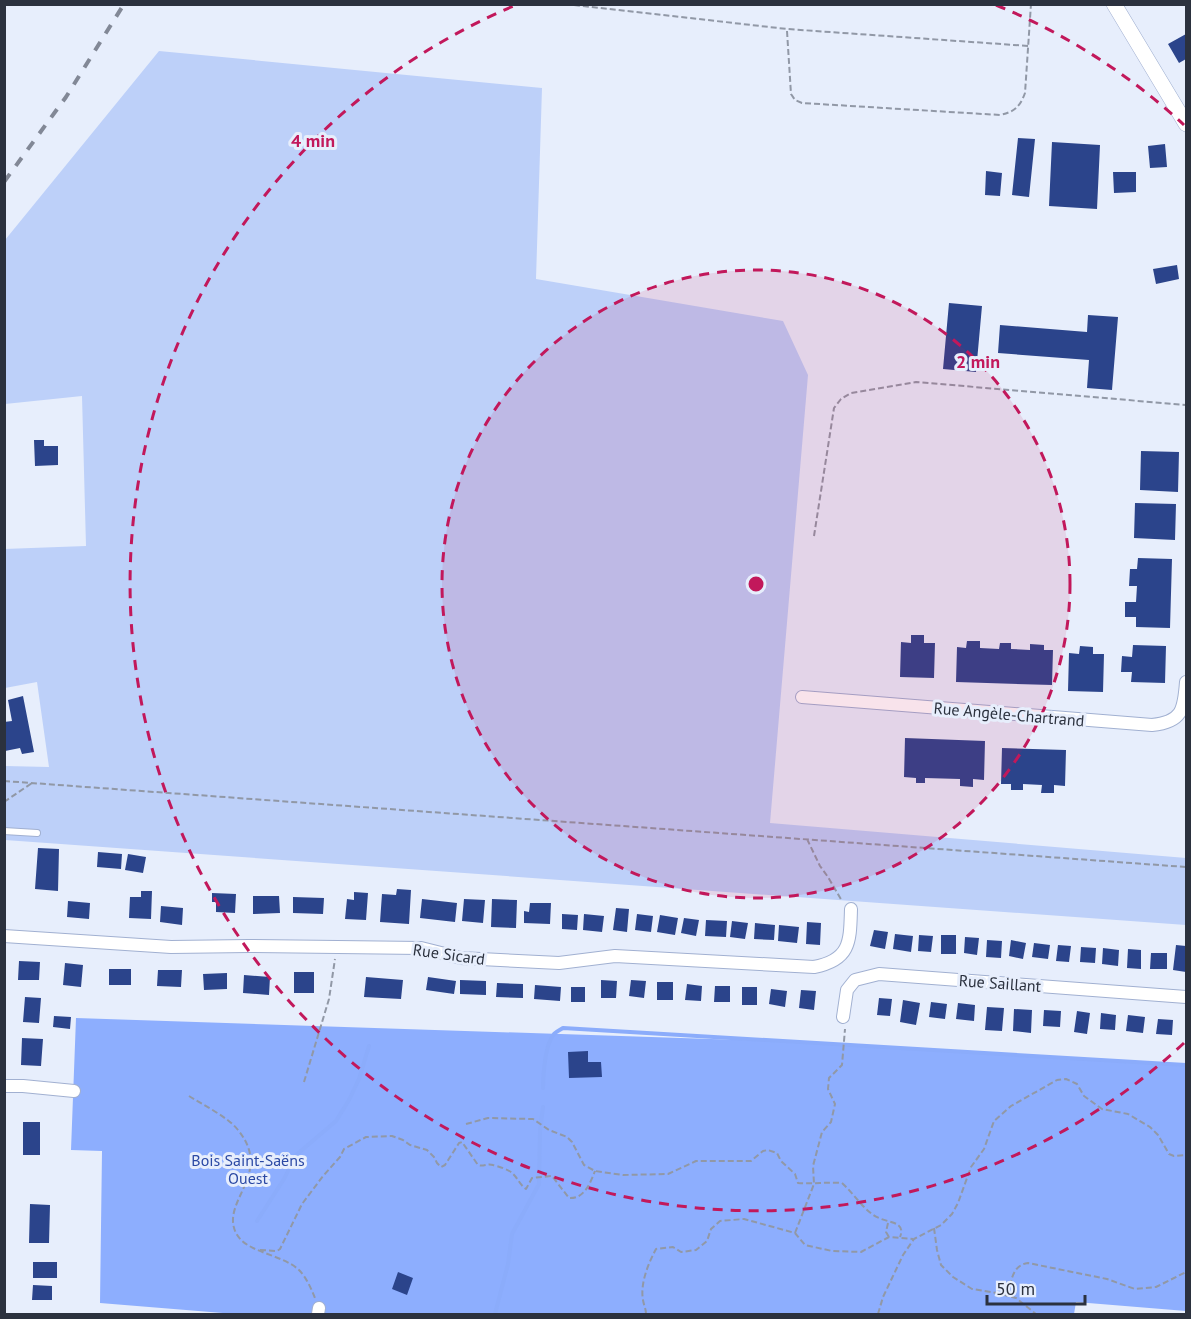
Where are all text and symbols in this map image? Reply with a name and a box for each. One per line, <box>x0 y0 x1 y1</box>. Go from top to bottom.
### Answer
text: 4 min <box>291 129 335 152</box>
text: 2 min <box>956 350 1000 373</box>
centre of rings <box>746 574 766 594</box>
street label: Rue Angèle-Chartrand <box>933 697 1085 731</box>
street label: Rue Sicard <box>412 939 486 969</box>
street label: Rue Saillant <box>958 970 1042 996</box>
park label: Bois Saint-Saëns Ouest <box>191 1150 305 1188</box>
scale bar <box>987 1268 1084 1306</box>
text: 50 m <box>996 1277 1035 1300</box>

